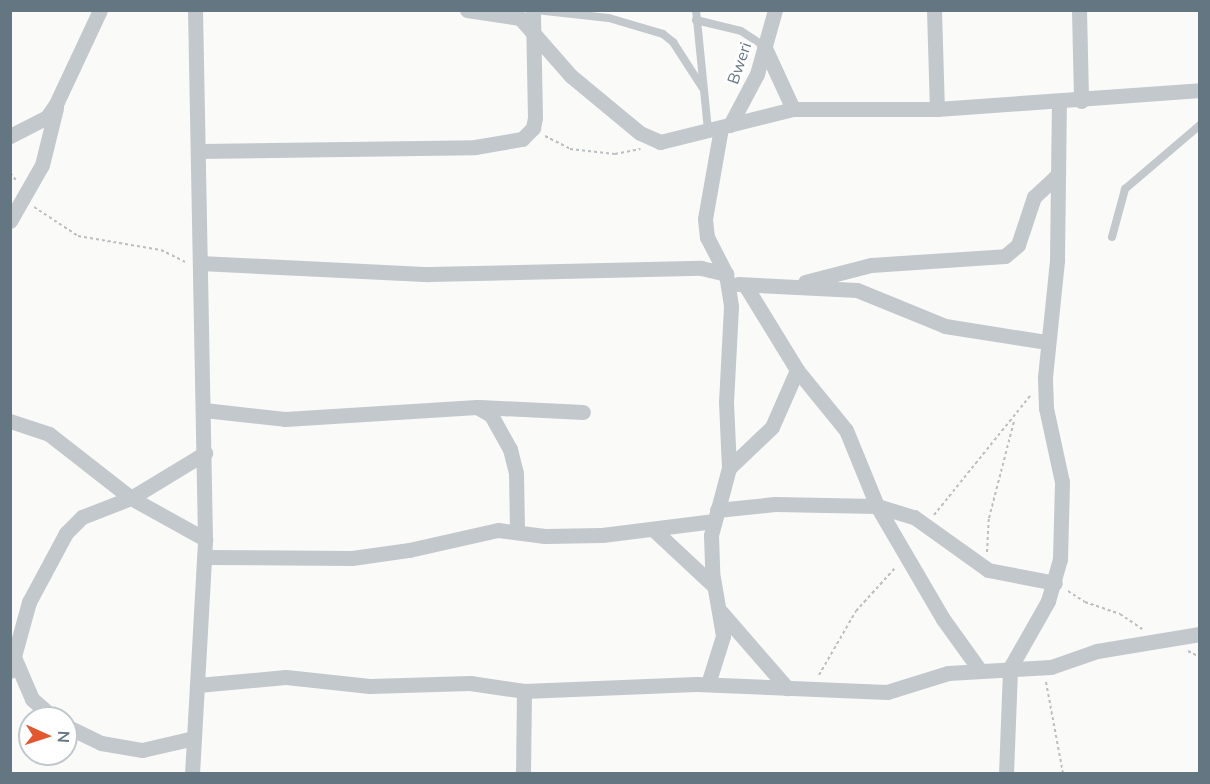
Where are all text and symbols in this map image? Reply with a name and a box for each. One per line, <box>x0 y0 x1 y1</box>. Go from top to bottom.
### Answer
street label: Bweri <box>723 40 755 86</box>
north arrow <box>18 706 78 766</box>
text: N <box>54 730 74 743</box>

